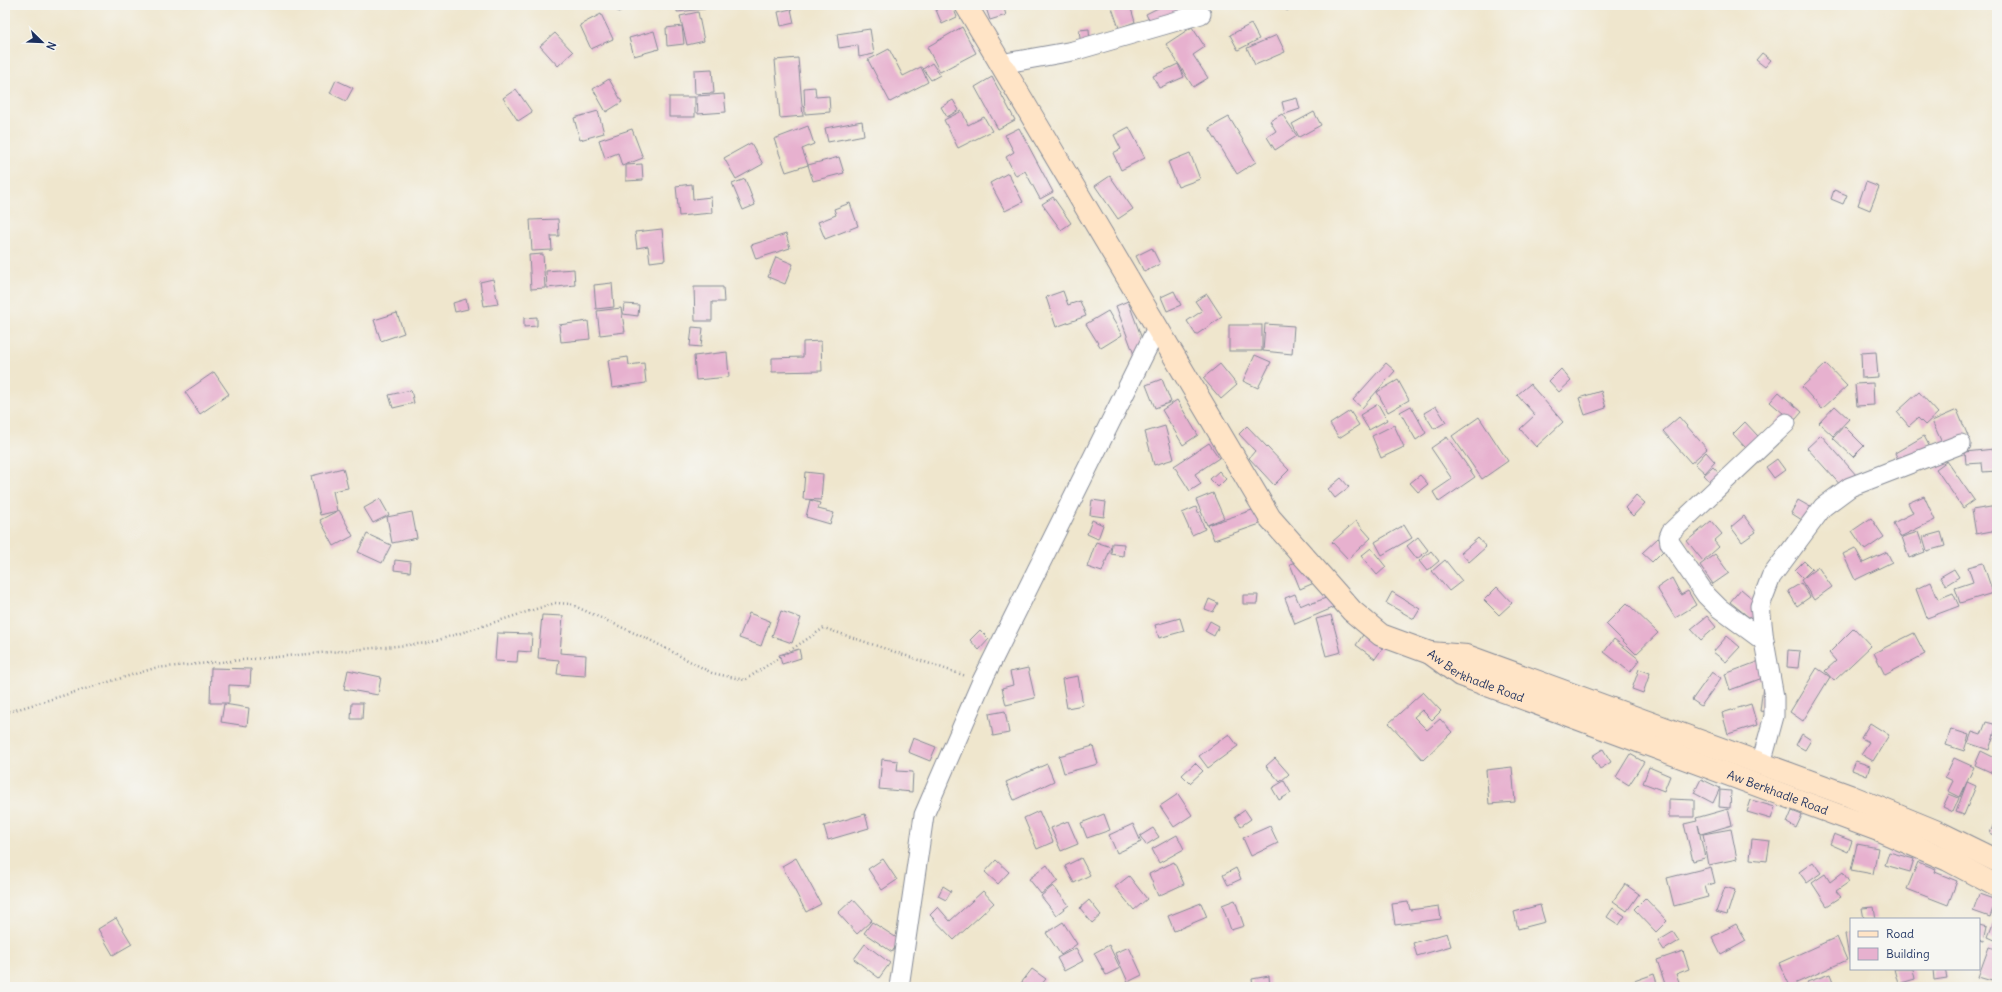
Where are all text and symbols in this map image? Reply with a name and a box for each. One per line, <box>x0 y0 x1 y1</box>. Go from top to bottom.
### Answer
north arrow <box>22 22 62 62</box>
text: N <box>43 40 59 52</box>
street label: Aw Berkhadle Road <box>1425 646 1526 705</box>
street label: Aw Berkhadle Road <box>1725 767 1830 818</box>
legend <box>1850 918 1980 970</box>
text: Road <box>1886 926 1914 941</box>
text: Building <box>1886 946 1930 961</box>

